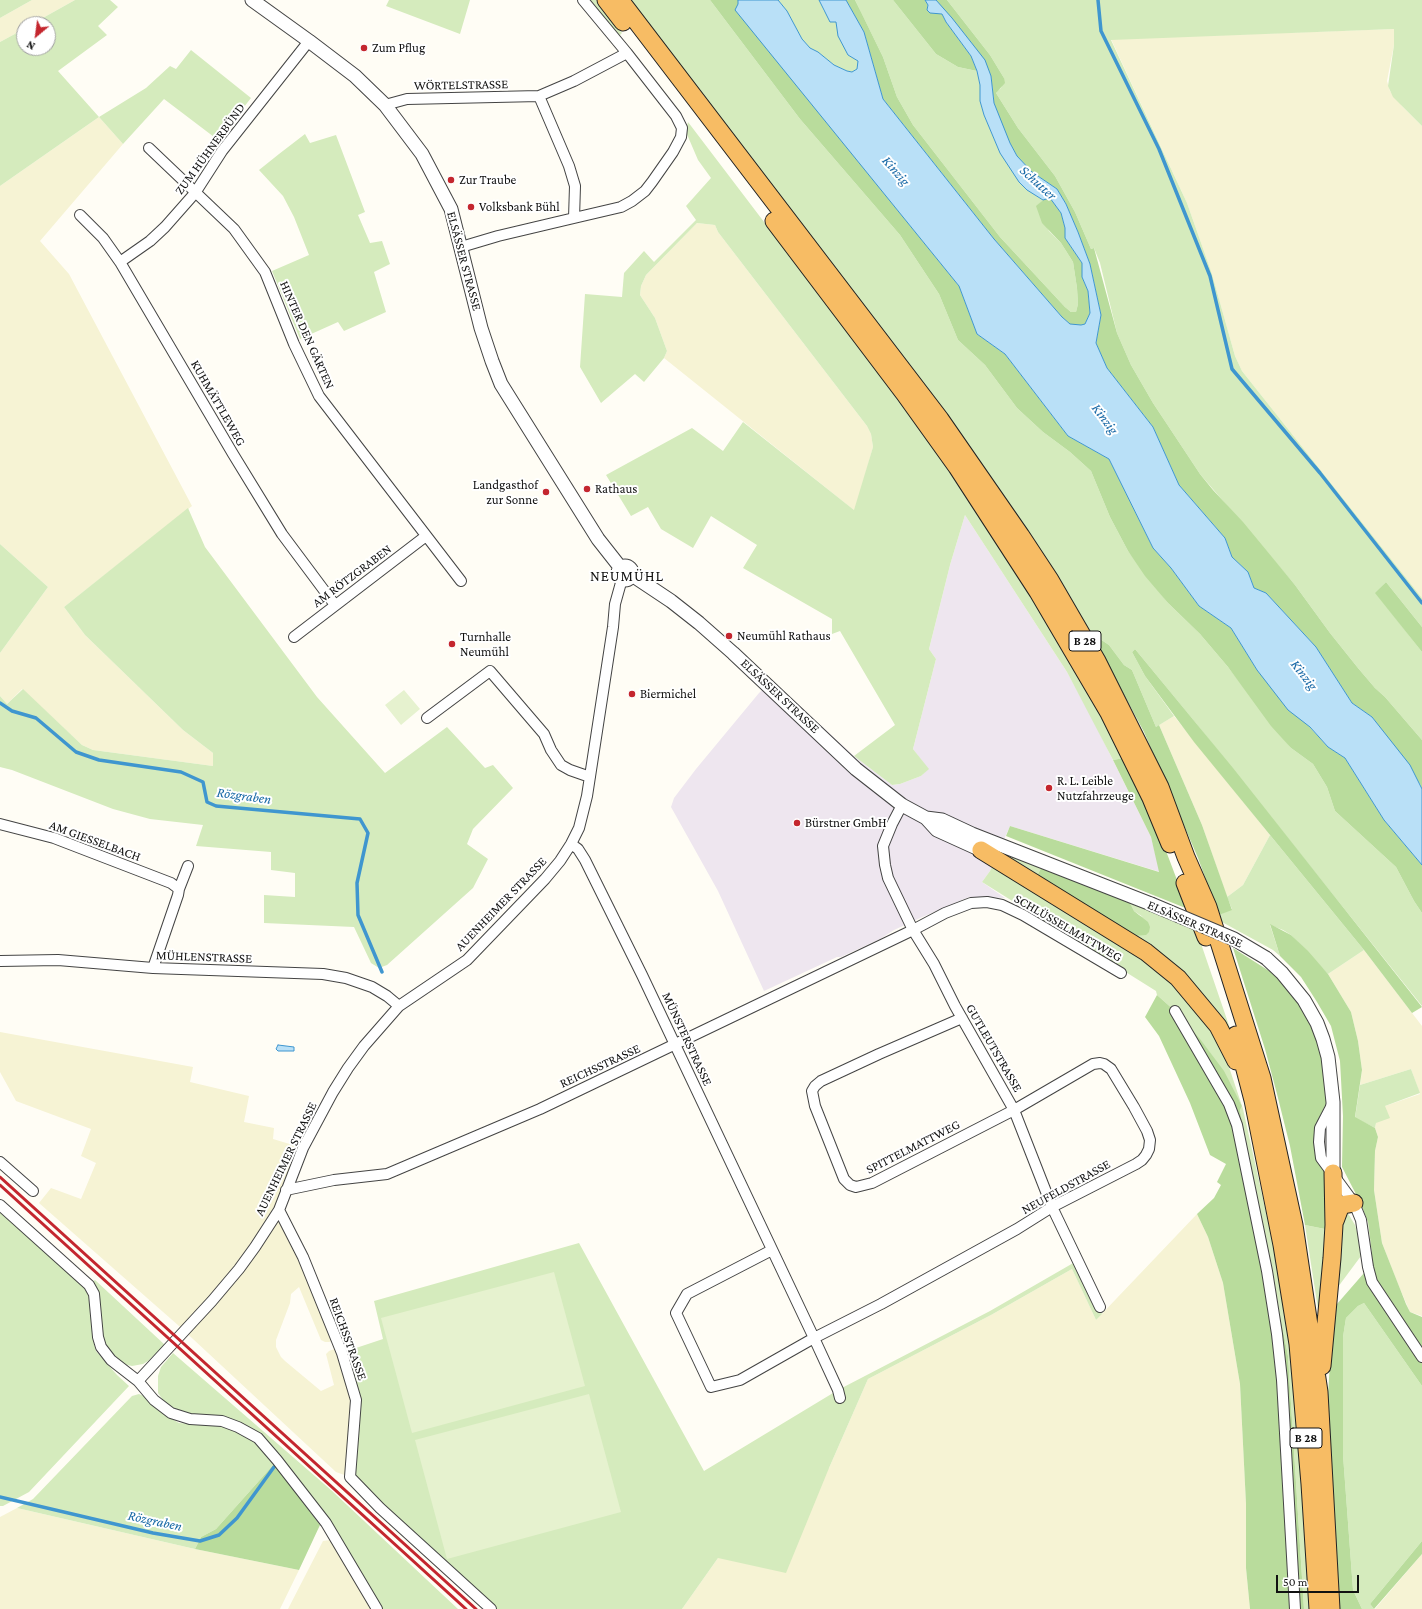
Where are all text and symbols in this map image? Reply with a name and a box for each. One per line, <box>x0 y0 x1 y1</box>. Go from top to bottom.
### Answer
north arrow <box>16 16 56 56</box>
text: N <box>24 39 37 53</box>
place label: Zum Pflug <box>372 40 425 56</box>
marker: Zum Pflug <box>359 43 369 53</box>
street label: WÖRTELSTRASSE <box>414 76 508 94</box>
street label: ZUM HÜHNERBÜND <box>172 100 248 198</box>
water label: Kinzig <box>878 153 914 189</box>
water label: Schutter <box>1016 162 1060 204</box>
place label: Zur Traube <box>459 172 516 188</box>
marker: Zur Traube <box>446 175 456 185</box>
place label: Volksbank Bühl <box>479 199 560 215</box>
marker: Volksbank Bühl <box>466 202 476 212</box>
street label: ELSÄSSER STRASSE <box>443 210 485 312</box>
street label: HINTER DEN GÄRTEN <box>276 279 338 391</box>
street label: KUHMÄTTLEWEG <box>187 357 249 449</box>
water label: Kinzig <box>1088 400 1122 438</box>
place label: Landgasthof zur Sonne <box>473 477 538 508</box>
place label: Rathaus <box>595 481 637 497</box>
marker: Rathaus <box>582 484 592 494</box>
marker: Landgasthof zur Sonne <box>541 487 551 497</box>
street label: AM RÖTZGRABEN <box>309 541 395 611</box>
district label: NEUMÜHL <box>590 567 664 585</box>
place label: Neumühl Rathaus <box>737 628 831 644</box>
place label: Turnhalle Neumühl <box>460 629 511 660</box>
marker: Neumühl Rathaus <box>724 631 734 641</box>
road number: B 28 <box>1069 631 1101 651</box>
marker: Turnhalle Neumühl <box>447 639 457 649</box>
street label: ELSÄSSER STRASSE <box>737 655 823 737</box>
water label: Kinzig <box>1287 656 1321 694</box>
place label: Biermichel <box>640 686 696 702</box>
marker: Biermichel <box>627 689 637 699</box>
place label: R. L. Leible Nutzfahrzeuge <box>1057 773 1134 804</box>
marker: R. L. Leible Nutzfahrzeuge <box>1044 783 1054 793</box>
water label: Rözgraben <box>216 784 272 808</box>
place label: Bürstner GmbH <box>805 815 887 831</box>
street label: AM GIESSELBACH <box>47 817 143 865</box>
marker: Bürstner GmbH <box>792 818 802 828</box>
street label: AUENHEIMER STRASSE <box>452 854 550 954</box>
street label: SCHLÜSSELMATTWEG <box>1011 891 1125 965</box>
street label: ELSÄSSER STRASSE <box>1145 897 1245 951</box>
street label: MÜHLENSTRASSE <box>156 948 252 966</box>
street label: MÜNSTERSTRASSE <box>658 990 716 1088</box>
street label: GUTLEUTSTRASSE <box>962 1001 1026 1095</box>
street label: REICHSSTRASSE <box>557 1041 643 1091</box>
street label: AUENHEIMER STRASSE <box>252 1100 320 1218</box>
street label: SPITTELMATTWEG <box>863 1117 963 1177</box>
street label: NEUFELDSTRASSE <box>1019 1156 1113 1218</box>
street label: REICHSSTRASSE <box>326 1295 370 1383</box>
road number: B 28 <box>1290 1428 1322 1448</box>
water label: Rözgraben <box>126 1507 184 1535</box>
scale bar <box>1278 1567 1361 1593</box>
text: 50 m <box>1283 1575 1307 1589</box>

